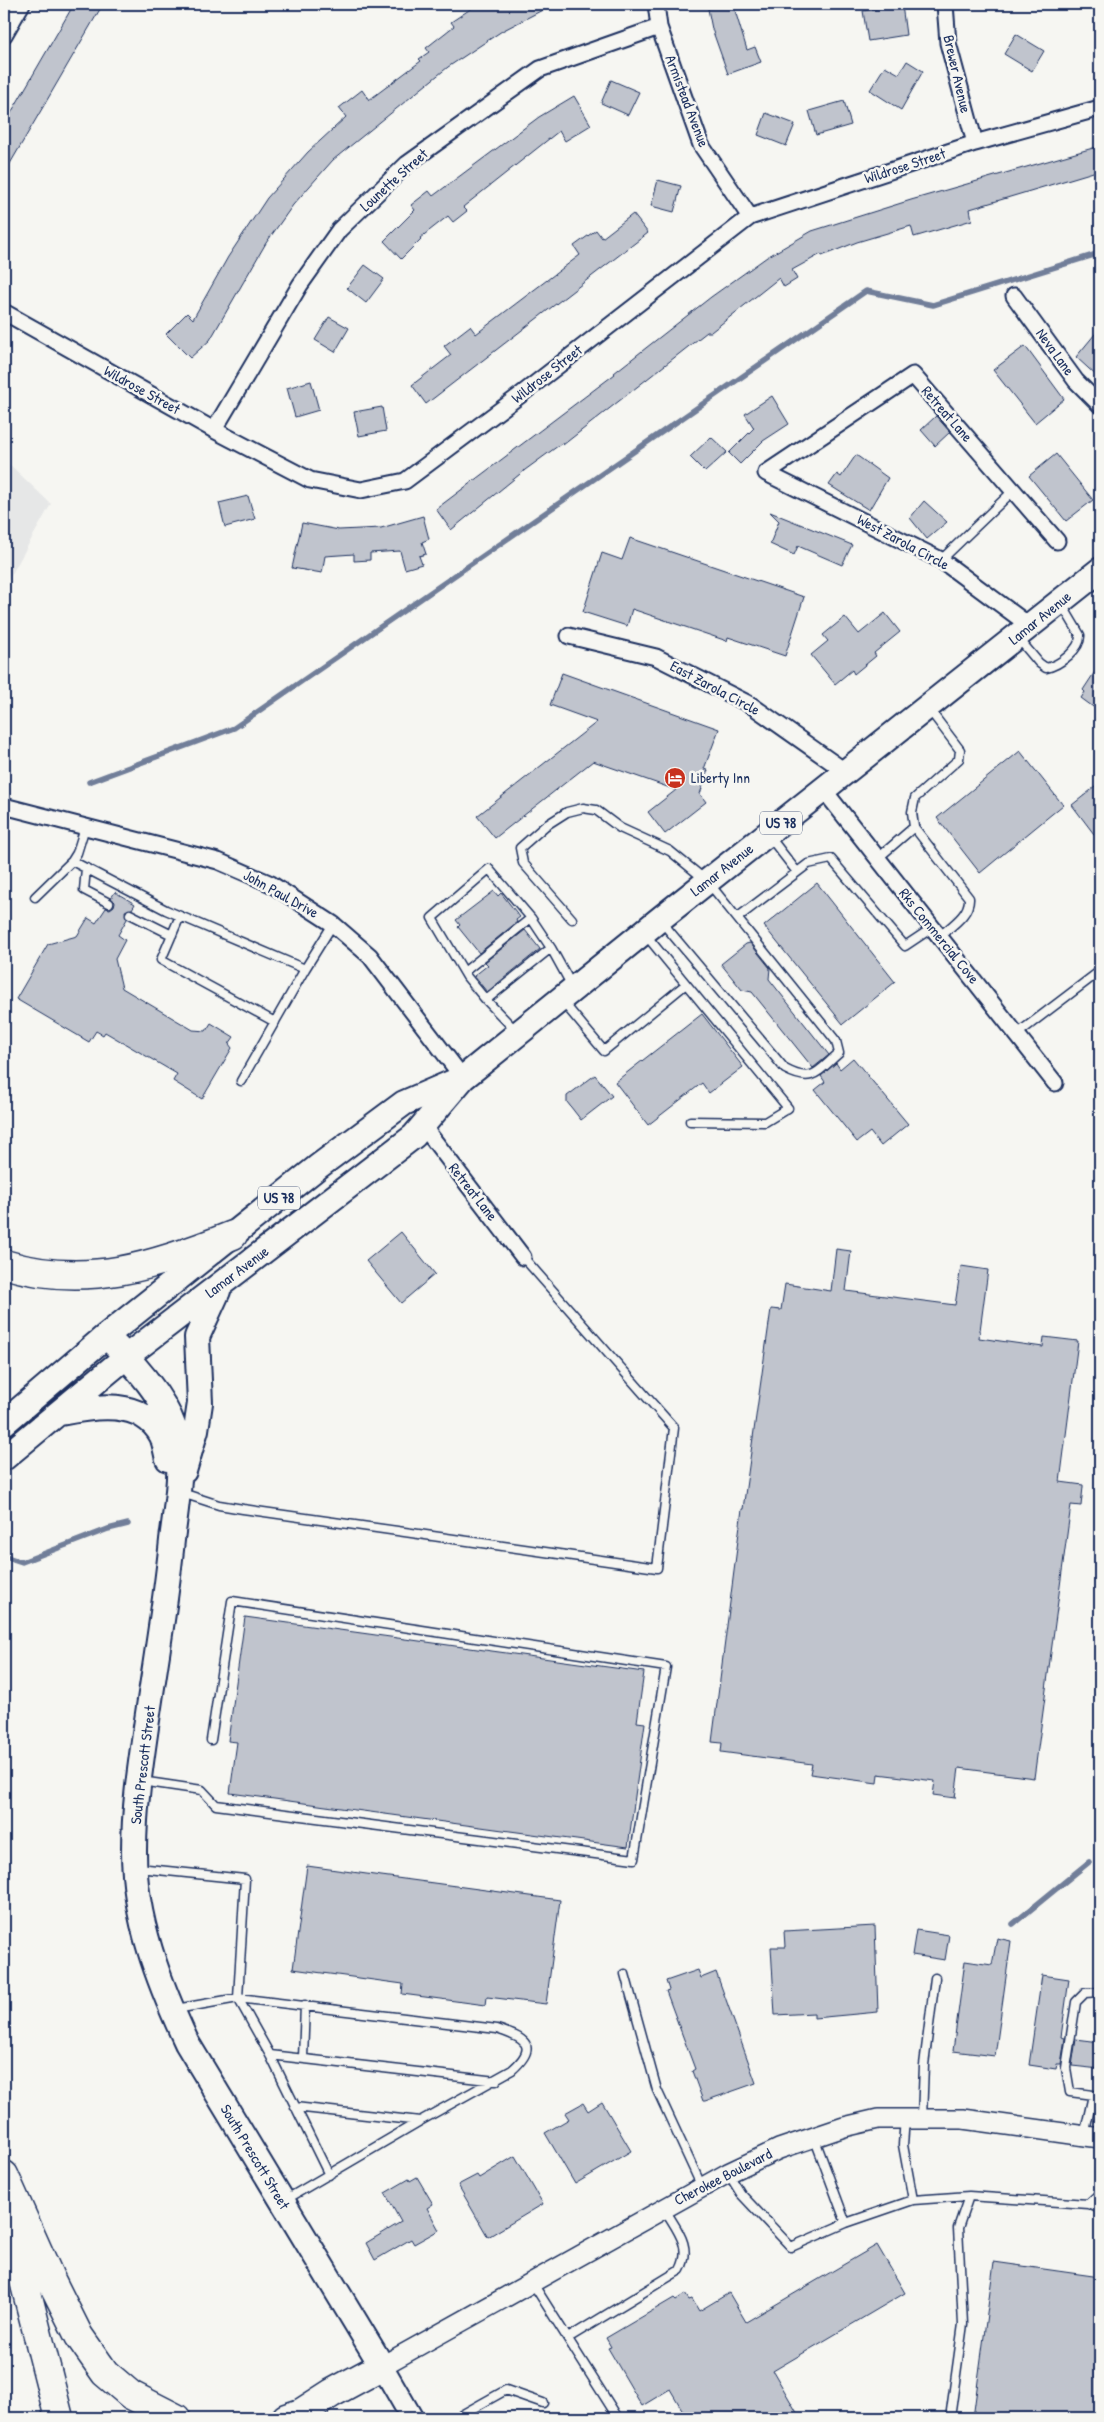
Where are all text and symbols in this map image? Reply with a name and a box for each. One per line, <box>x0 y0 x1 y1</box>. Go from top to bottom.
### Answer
street label: Brewer Avenue <box>938 33 977 115</box>
street label: Armistead Avenue <box>660 52 715 150</box>
street label: Wildrose Street <box>861 142 949 189</box>
street label: Lounette Street <box>355 143 433 216</box>
street label: Neva Lane <box>1031 324 1080 380</box>
street label: Wildrose Street <box>507 339 587 408</box>
street label: Wildrose Street <box>100 360 185 420</box>
street label: Retreat Lane <box>917 381 978 446</box>
street label: West Zarola Circle <box>854 508 953 575</box>
street label: Lamar Avenue <box>1004 586 1075 649</box>
street label: East Zarola Circle <box>667 655 764 720</box>
hotel icon: Liberty Inn <box>663 766 687 790</box>
place label: Liberty Inn <box>691 767 750 788</box>
road number: US 78 <box>760 811 802 834</box>
street label: Lamar Avenue <box>686 838 758 901</box>
street label: John Paul Drive <box>240 864 323 923</box>
street label: Rks Commercial Cove <box>894 883 985 988</box>
street label: Retreat Lane <box>444 1158 503 1225</box>
road number: US 78 <box>258 1186 300 1210</box>
street label: Lamar Avenue <box>201 1241 273 1302</box>
street label: South Prescott Street <box>125 1704 160 1825</box>
street label: South Prescott Street <box>216 2100 296 2214</box>
street label: Cherokee Boulevard <box>670 2143 775 2210</box>

